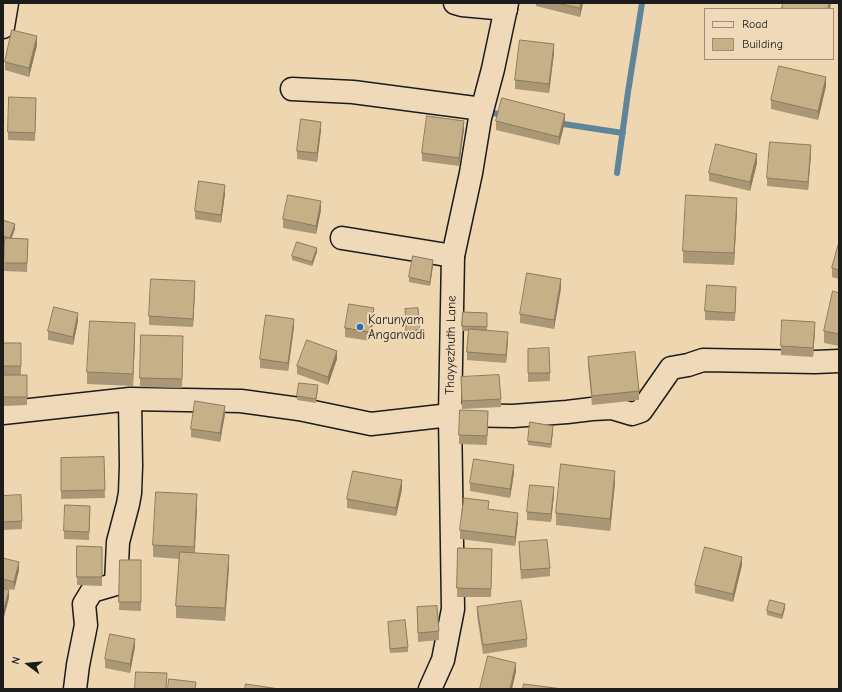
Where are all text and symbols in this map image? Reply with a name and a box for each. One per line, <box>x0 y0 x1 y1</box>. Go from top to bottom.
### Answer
legend <box>704 8 834 60</box>
text: Road <box>742 17 768 31</box>
text: Building <box>742 37 783 51</box>
street label: Thayyezhuth Lane <box>442 295 460 395</box>
place label: Karunyam Anganvadi <box>368 312 425 343</box>
marker: Karunyam Anganvadi <box>355 322 365 332</box>
north arrow <box>8 644 48 684</box>
text: N <box>9 655 23 666</box>

